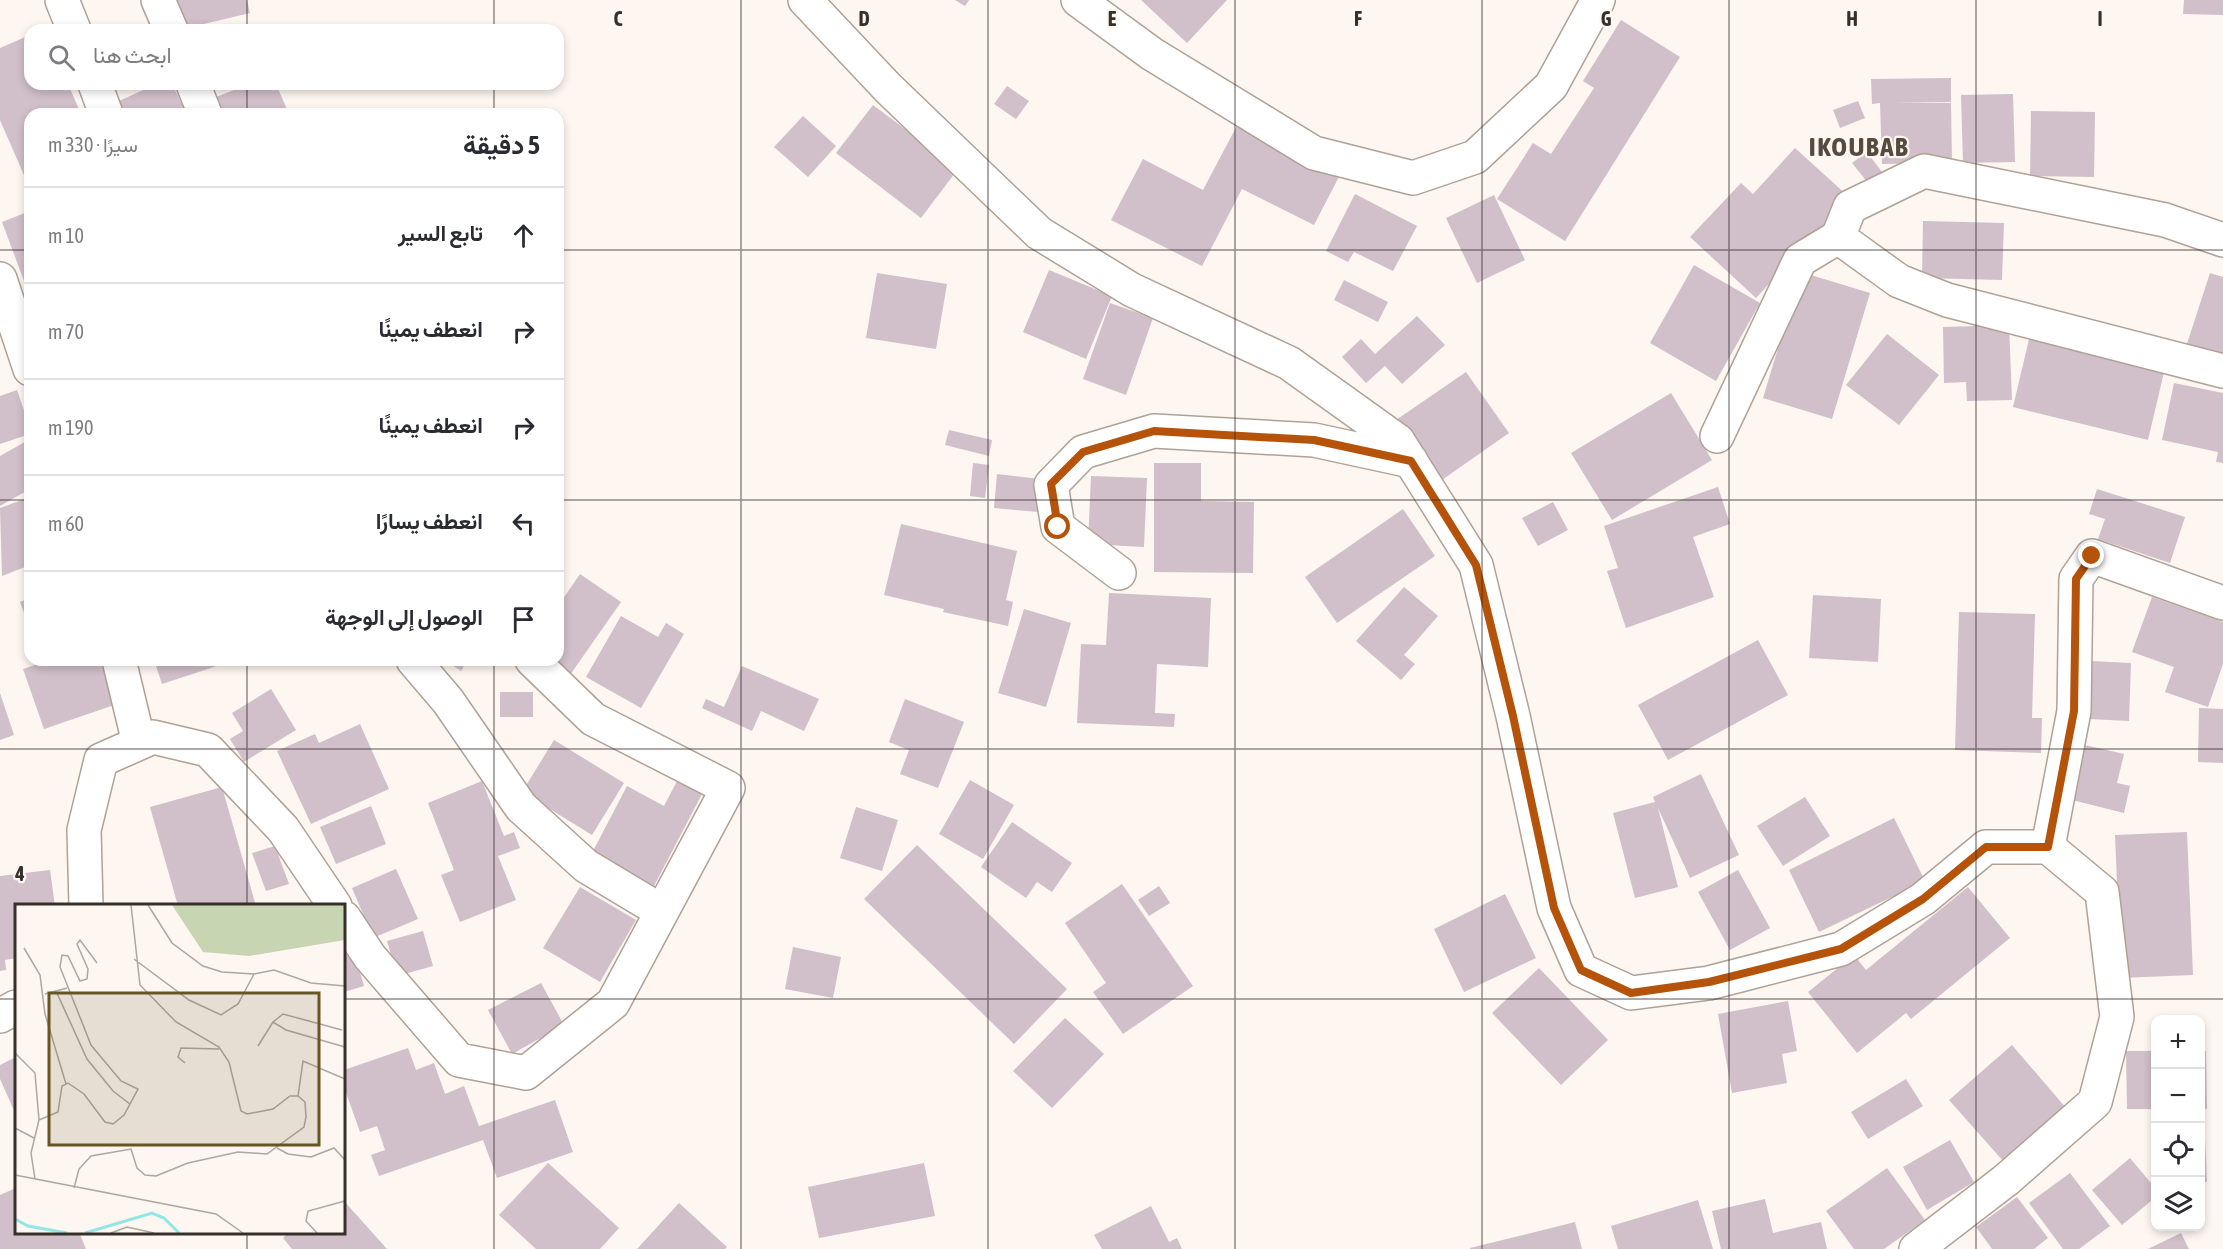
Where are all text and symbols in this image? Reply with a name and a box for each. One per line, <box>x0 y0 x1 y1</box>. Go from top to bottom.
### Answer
text: C <box>614 7 623 30</box>
text: D <box>858 7 870 30</box>
text: E <box>1108 7 1117 30</box>
text: F <box>1354 7 1362 30</box>
text: G <box>1601 7 1612 30</box>
text: H <box>1846 7 1858 30</box>
text: I <box>2097 7 2103 30</box>
search box <box>24 24 564 90</box>
icon: search <box>45 41 78 74</box>
text: ابحث هنا <box>93 42 172 68</box>
text: 5 دقيقة <box>463 130 540 160</box>
district label: IKOUBAB <box>1809 131 1909 162</box>
text: سيرًا · 330 m <box>48 133 138 156</box>
icon: ahead <box>507 219 540 252</box>
text: تابع السير <box>398 220 483 246</box>
text: 10 m <box>48 224 84 247</box>
icon: right <box>507 315 540 348</box>
text: انعطف يمينًا <box>379 316 483 342</box>
text: 70 m <box>48 320 84 343</box>
icon: right <box>507 411 540 444</box>
text: انعطف يمينًا <box>379 412 483 438</box>
text: 190 m <box>48 416 93 439</box>
icon: left <box>507 507 540 540</box>
text: انعطف يسارًا <box>376 508 483 534</box>
text: 60 m <box>48 512 84 535</box>
route start <box>1044 513 1070 539</box>
route end <box>2078 542 2104 568</box>
icon: arrive <box>507 603 540 636</box>
text: الوصول إلى الوجهة <box>325 604 483 630</box>
text: 4 <box>14 862 25 885</box>
inset map <box>15 904 345 1234</box>
map controls <box>2151 1015 2205 1231</box>
button: + <box>2151 1015 2205 1069</box>
button: − <box>2151 1069 2205 1123</box>
button: locate <box>2151 1123 2205 1177</box>
button: layers <box>2151 1177 2205 1231</box>

